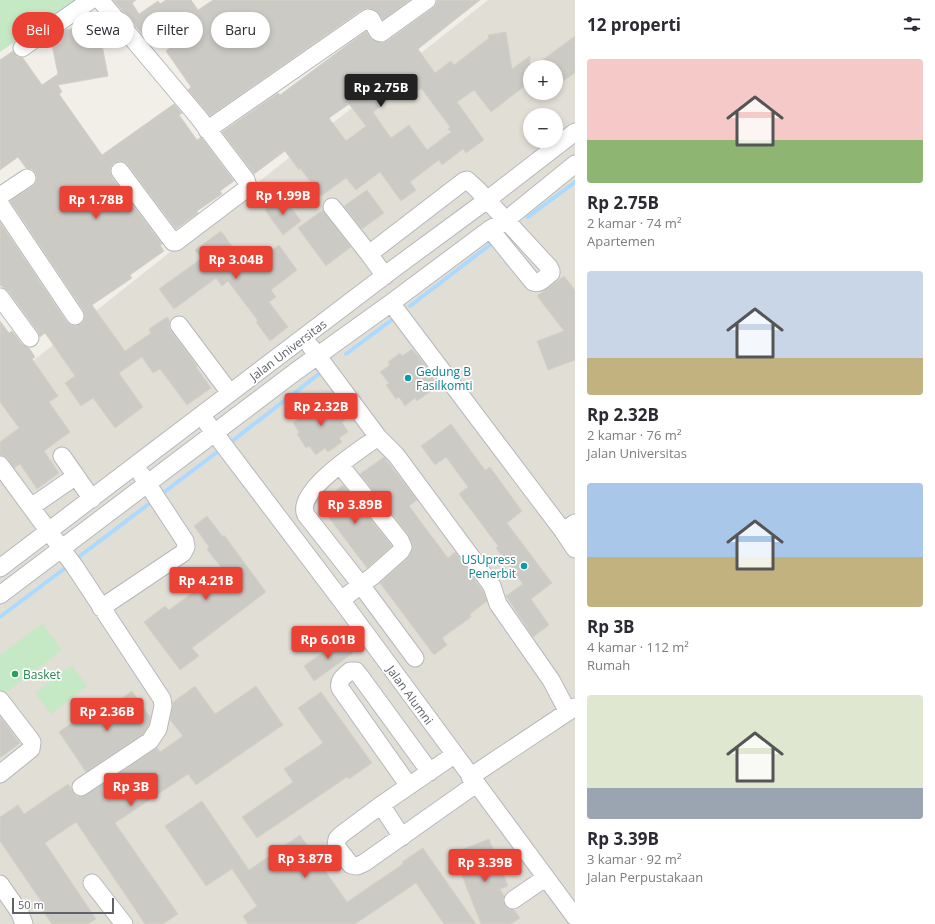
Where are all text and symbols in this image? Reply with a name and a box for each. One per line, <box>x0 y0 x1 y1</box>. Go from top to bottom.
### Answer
chip: Beli <box>12 12 64 48</box>
chip: Sewa <box>72 12 134 48</box>
chip: Filter <box>142 12 203 48</box>
chip: Baru <box>211 12 270 48</box>
text: 12 properti <box>587 13 681 36</box>
icon: filters <box>901 13 923 35</box>
map controls <box>523 60 563 148</box>
button: + <box>523 60 563 100</box>
pin: Rp 2.75B <box>340 74 422 108</box>
text: Rp 2.75B <box>354 78 408 96</box>
icon: home <box>719 85 791 157</box>
button: − <box>523 108 563 148</box>
pin: Rp 1.99B <box>242 182 324 216</box>
pin: Rp 1.78B <box>55 186 137 220</box>
text: Rp 1.99B <box>256 186 310 204</box>
text: Rp 1.78B <box>69 190 123 208</box>
text: Rp 2.75B <box>587 191 659 214</box>
text: 2 kamar · 74 m² <box>587 214 681 232</box>
text: Apartemen <box>587 232 655 250</box>
pin: Rp 3.04B <box>195 246 277 280</box>
text: Rp 3.04B <box>209 250 263 268</box>
icon: home <box>719 297 791 369</box>
street label: Jalan Universitas <box>245 315 330 385</box>
place label: Gedung B Fasilkomti <box>416 363 473 394</box>
marker: Gedung B Fasilkomti <box>403 373 413 383</box>
pin: Rp 2.32B <box>280 393 362 427</box>
text: Rp 2.32B <box>294 397 348 415</box>
text: Rp 2.32B <box>587 403 659 426</box>
text: 2 kamar · 76 m² <box>587 426 681 444</box>
text: Jalan Universitas <box>587 444 687 462</box>
pin: Rp 3.89B <box>314 491 396 525</box>
text: Rp 3.89B <box>328 495 382 513</box>
icon: home <box>719 509 791 581</box>
place label: USUpress Penerbit <box>462 551 516 582</box>
marker: USUpress Penerbit <box>519 561 529 571</box>
pin: Rp 4.21B <box>165 567 247 601</box>
text: Rp 4.21B <box>179 571 233 589</box>
text: Rp 3B <box>587 615 635 638</box>
pin: Rp 6.01B <box>287 626 369 660</box>
text: Rp 6.01B <box>301 630 355 648</box>
text: 4 kamar · 112 m² <box>587 638 689 656</box>
text: Rumah <box>587 656 630 674</box>
street label: Jalan Alumni <box>382 661 437 728</box>
place label: Basket <box>23 666 60 683</box>
marker: Basket <box>10 669 20 679</box>
pin: Rp 2.36B <box>66 698 148 732</box>
text: Rp 2.36B <box>80 702 134 720</box>
icon: home <box>719 721 791 793</box>
pin: Rp 3B <box>103 773 159 807</box>
text: Rp 3B <box>113 777 149 795</box>
text: Rp 3.39B <box>587 827 659 850</box>
pin: Rp 3.87B <box>264 845 346 879</box>
text: Rp 3.87B <box>278 849 332 867</box>
pin: Rp 3.39B <box>444 849 526 883</box>
text: 3 kamar · 92 m² <box>587 850 681 868</box>
text: Rp 3.39B <box>458 853 512 871</box>
text: Jalan Perpustakaan <box>587 868 703 886</box>
scale bar <box>12 896 114 915</box>
text: 50 m <box>18 897 44 912</box>

